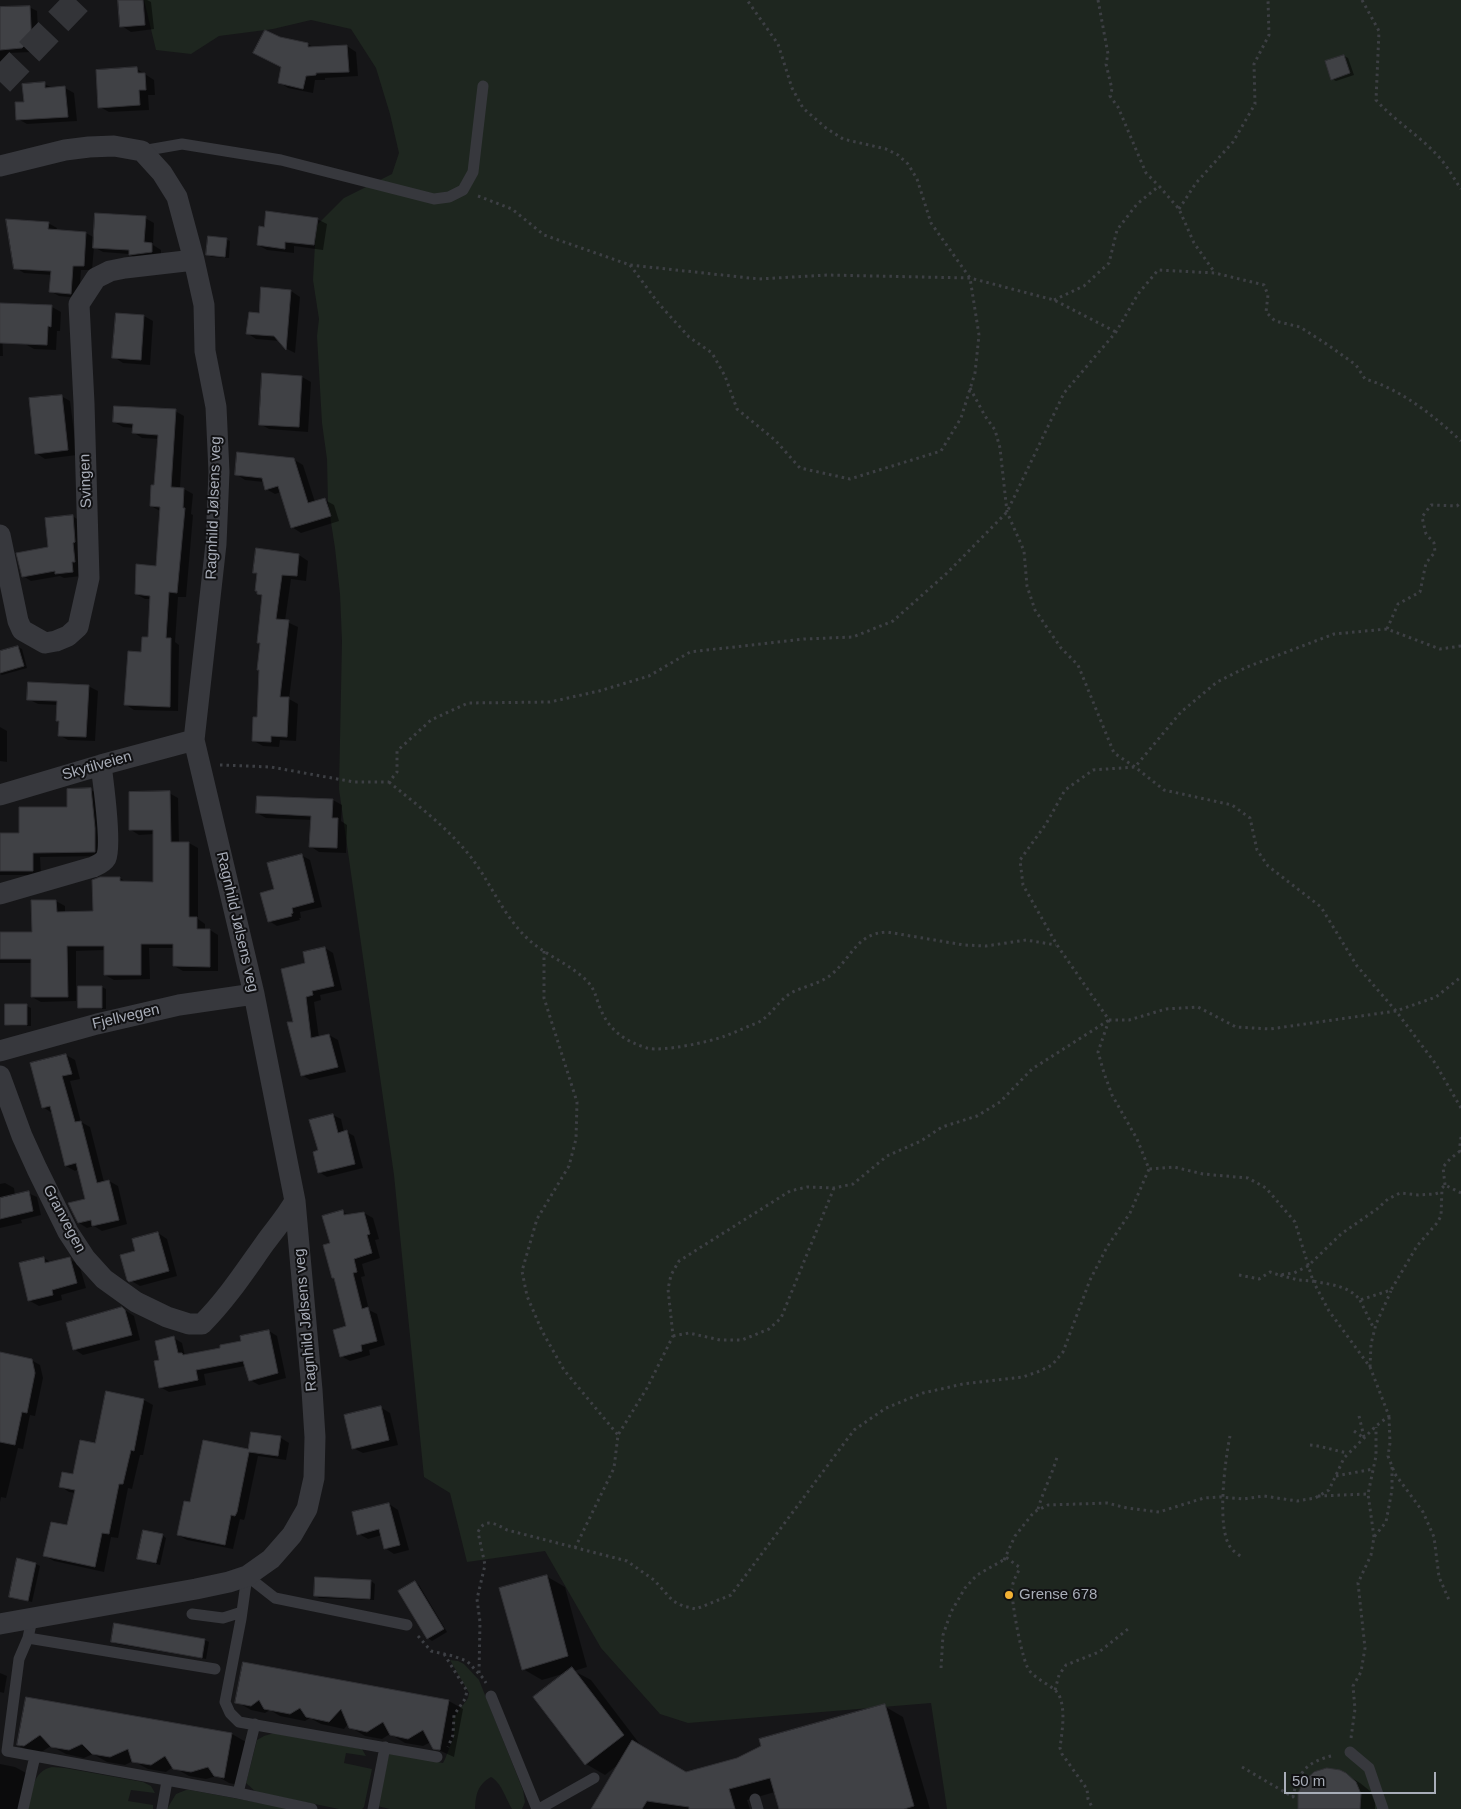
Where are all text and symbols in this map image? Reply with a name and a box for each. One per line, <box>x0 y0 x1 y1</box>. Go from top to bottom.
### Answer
street label: Ragnhild Jølsens veg <box>203 436 225 580</box>
street label: Svingen <box>76 454 96 508</box>
street label: Skytilveien <box>60 747 134 785</box>
street label: Ragnhild Jølsens veg <box>212 850 262 994</box>
street label: Fjellvegen <box>91 1001 161 1033</box>
street label: Granvegen <box>39 1182 89 1256</box>
street label: Ragnhild Jølsens veg <box>291 1248 321 1392</box>
place label: Grense 678 <box>1019 1586 1097 1604</box>
marker: Grense 678 <box>1003 1589 1015 1601</box>
scale bar <box>1286 1762 1438 1794</box>
text: 50 m <box>1292 1772 1325 1789</box>

